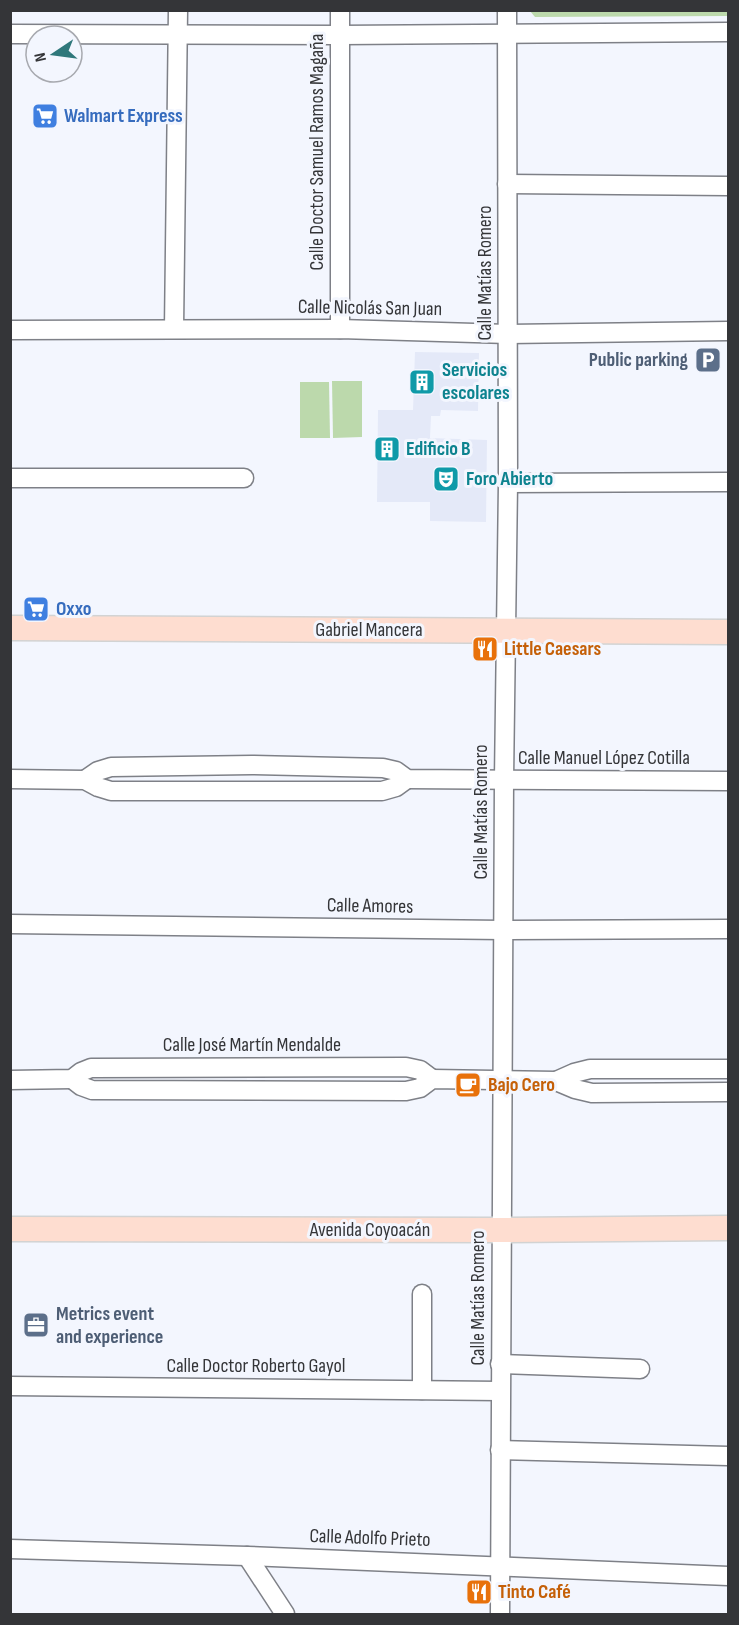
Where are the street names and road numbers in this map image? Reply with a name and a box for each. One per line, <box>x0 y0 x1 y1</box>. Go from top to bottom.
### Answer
street label: Calle Doctor Samuel Ramos Magaña <box>305 34 329 270</box>
street label: Calle Matías Romero <box>473 205 497 341</box>
street label: Calle Nicolás San Juan <box>298 295 442 321</box>
street label: Gabriel Mancera <box>315 618 423 642</box>
street label: Calle Matías Romero <box>469 744 493 880</box>
street label: Calle Manuel López Cotilla <box>518 746 690 770</box>
street label: Calle Amores <box>327 893 413 919</box>
street label: Calle José Martín Mendalde <box>163 1033 341 1057</box>
street label: Avenida Coyoacán <box>309 1218 430 1242</box>
street label: Calle Matías Romero <box>466 1230 490 1366</box>
street label: Calle Doctor Roberto Gayol <box>167 1354 345 1378</box>
street label: Calle Adolfo Prieto <box>309 1524 431 1552</box>

